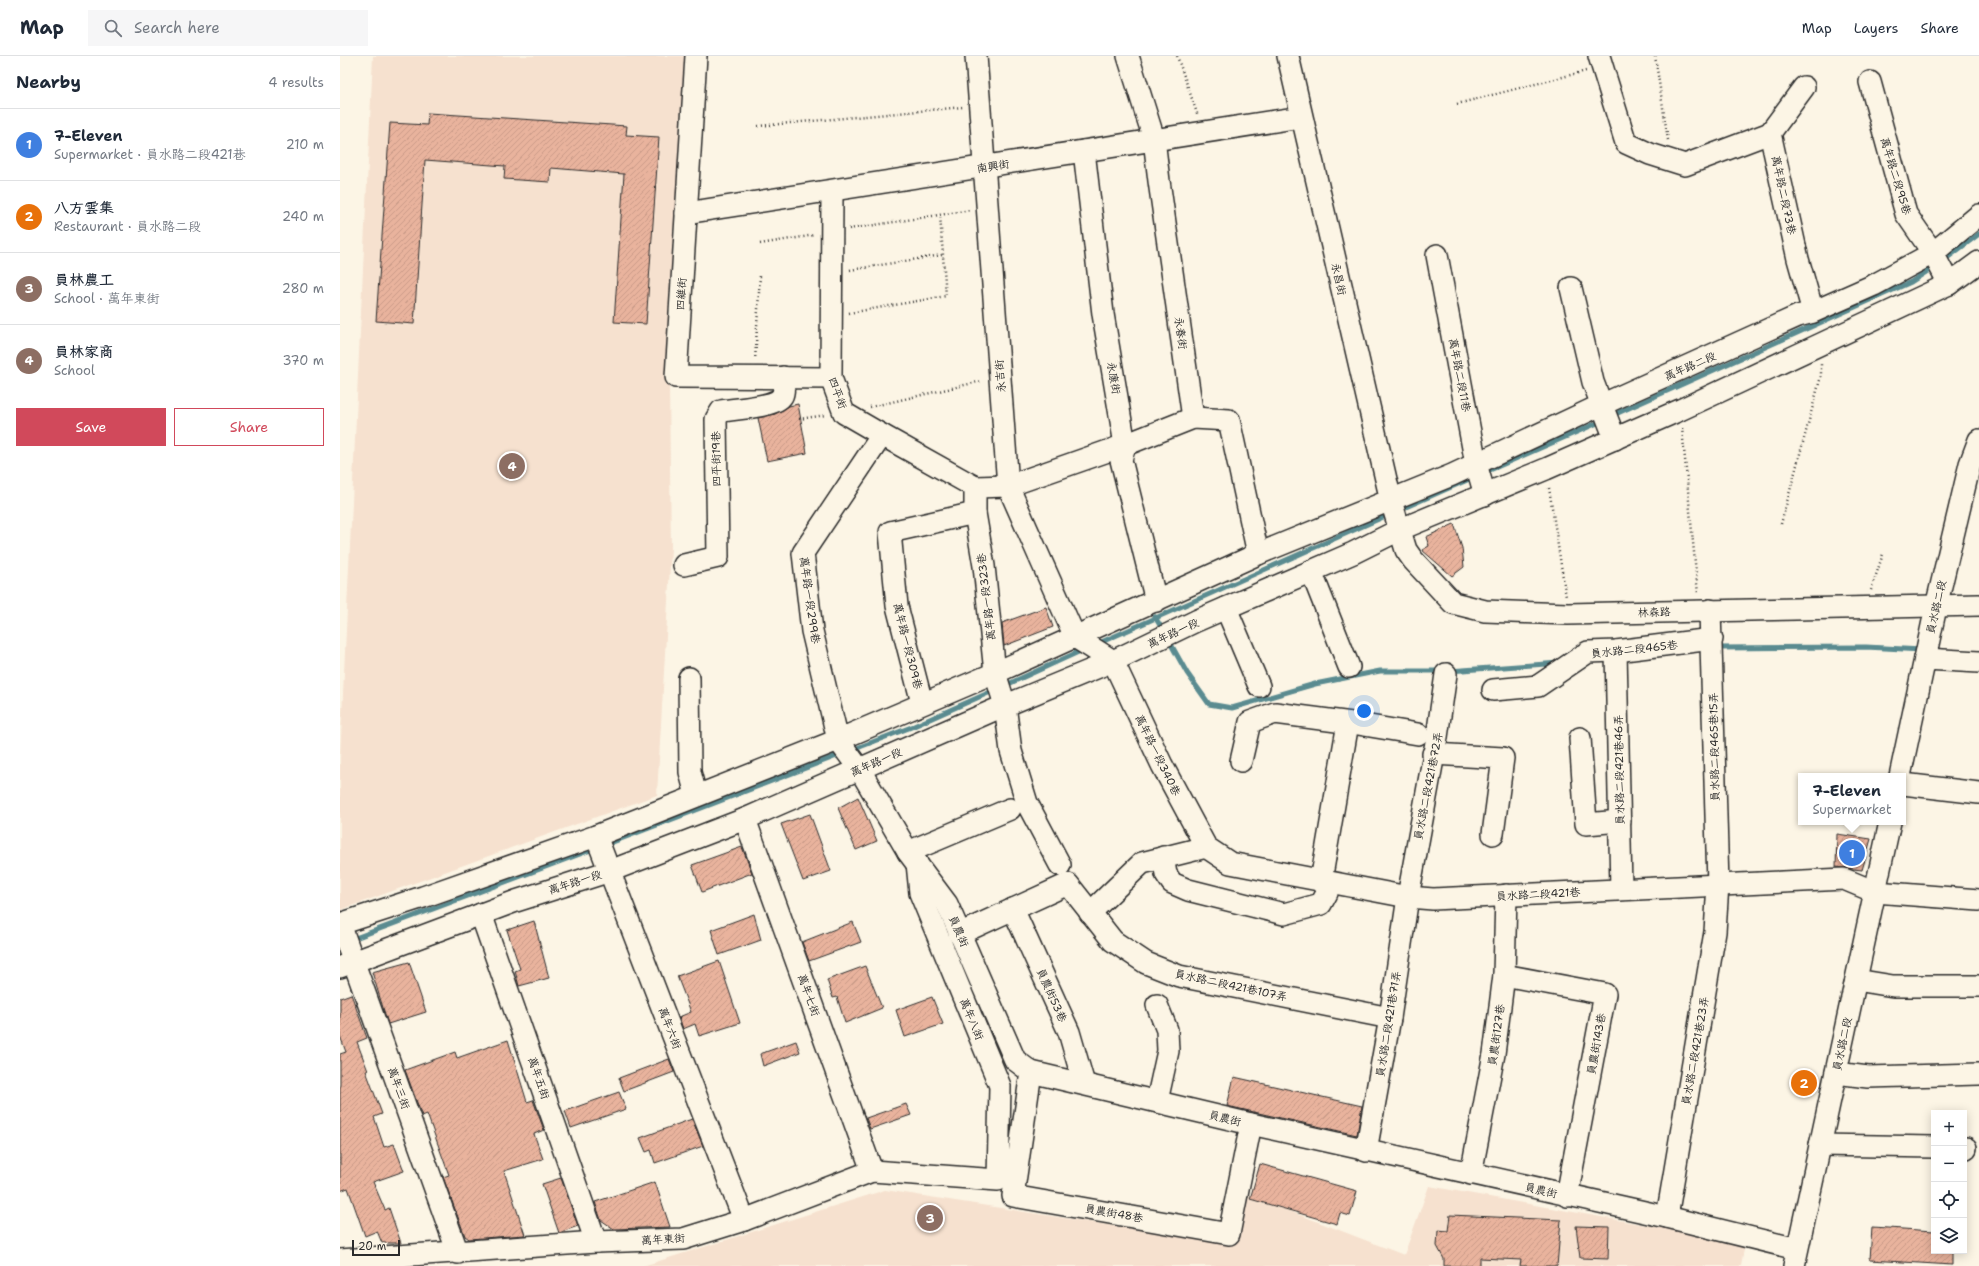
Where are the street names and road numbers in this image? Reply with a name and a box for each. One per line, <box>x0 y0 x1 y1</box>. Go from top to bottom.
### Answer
street label: 萬年路二段95巷 <box>1877 136 1914 217</box>
street label: 萬年路二段73巷 <box>1768 154 1799 236</box>
street label: 南興街 <box>976 156 1012 176</box>
street label: 永昌街 <box>1327 261 1350 298</box>
street label: 四維街 <box>673 276 690 311</box>
street label: 永春街 <box>1171 316 1190 351</box>
street label: 萬年路二段11巷 <box>1445 337 1474 413</box>
street label: 萬年路二段 <box>1662 348 1718 384</box>
street label: 永吉街 <box>992 358 1009 393</box>
street label: 永康街 <box>1103 361 1124 397</box>
street label: 四平街 <box>825 375 851 412</box>
street label: 四平街19巷 <box>709 431 724 487</box>
street label: 萬年路一段323巷 <box>974 552 999 641</box>
street label: 萬年路一段299巷 <box>796 555 823 645</box>
street label: 員水路二段 <box>1923 579 1950 636</box>
street label: 萬年路一段309巷 <box>890 601 926 691</box>
street label: 林森路 <box>1637 604 1671 621</box>
street label: 萬年路一段 <box>1145 615 1201 652</box>
street label: 員水路二段465巷 <box>1590 637 1678 662</box>
street label: 員水路二段465巷15弄 <box>1706 692 1723 802</box>
street label: 萬年路一段340巷 <box>1131 712 1184 798</box>
street label: 員水路二段421巷46弄 <box>1611 714 1628 826</box>
street label: 員水路二段421巷72弄 <box>1411 731 1446 842</box>
street label: 萬年路一段 <box>848 744 904 780</box>
street label: 萬年路一段 <box>547 867 604 898</box>
street label: 員水路二段421巷 <box>1495 885 1581 904</box>
street label: 員農街 <box>945 913 972 950</box>
street label: 員農街53巷 <box>1033 966 1070 1025</box>
street label: 員水路二段421巷107弄 <box>1173 966 1289 1005</box>
street label: 員水路二段421巷71弄 <box>1373 970 1404 1078</box>
street label: 萬年七街 <box>794 972 823 1019</box>
street label: 員水路二段421巷23弄 <box>1679 995 1712 1107</box>
street label: 萬年八街 <box>956 996 987 1043</box>
street label: 員農街127巷 <box>1485 1003 1508 1067</box>
street label: 萬年六街 <box>655 1005 685 1052</box>
street label: 員農街143巷 <box>1584 1012 1609 1076</box>
street label: 員水路二段 <box>1829 1016 1856 1073</box>
street label: 萬年五街 <box>524 1055 553 1102</box>
street label: 萬年三街 <box>384 1065 413 1112</box>
street label: 員農街 <box>1207 1107 1244 1130</box>
street label: 員農街 <box>1523 1179 1560 1202</box>
street label: 員農街48巷 <box>1083 1201 1144 1226</box>
street label: 萬年東街 <box>641 1230 687 1249</box>

